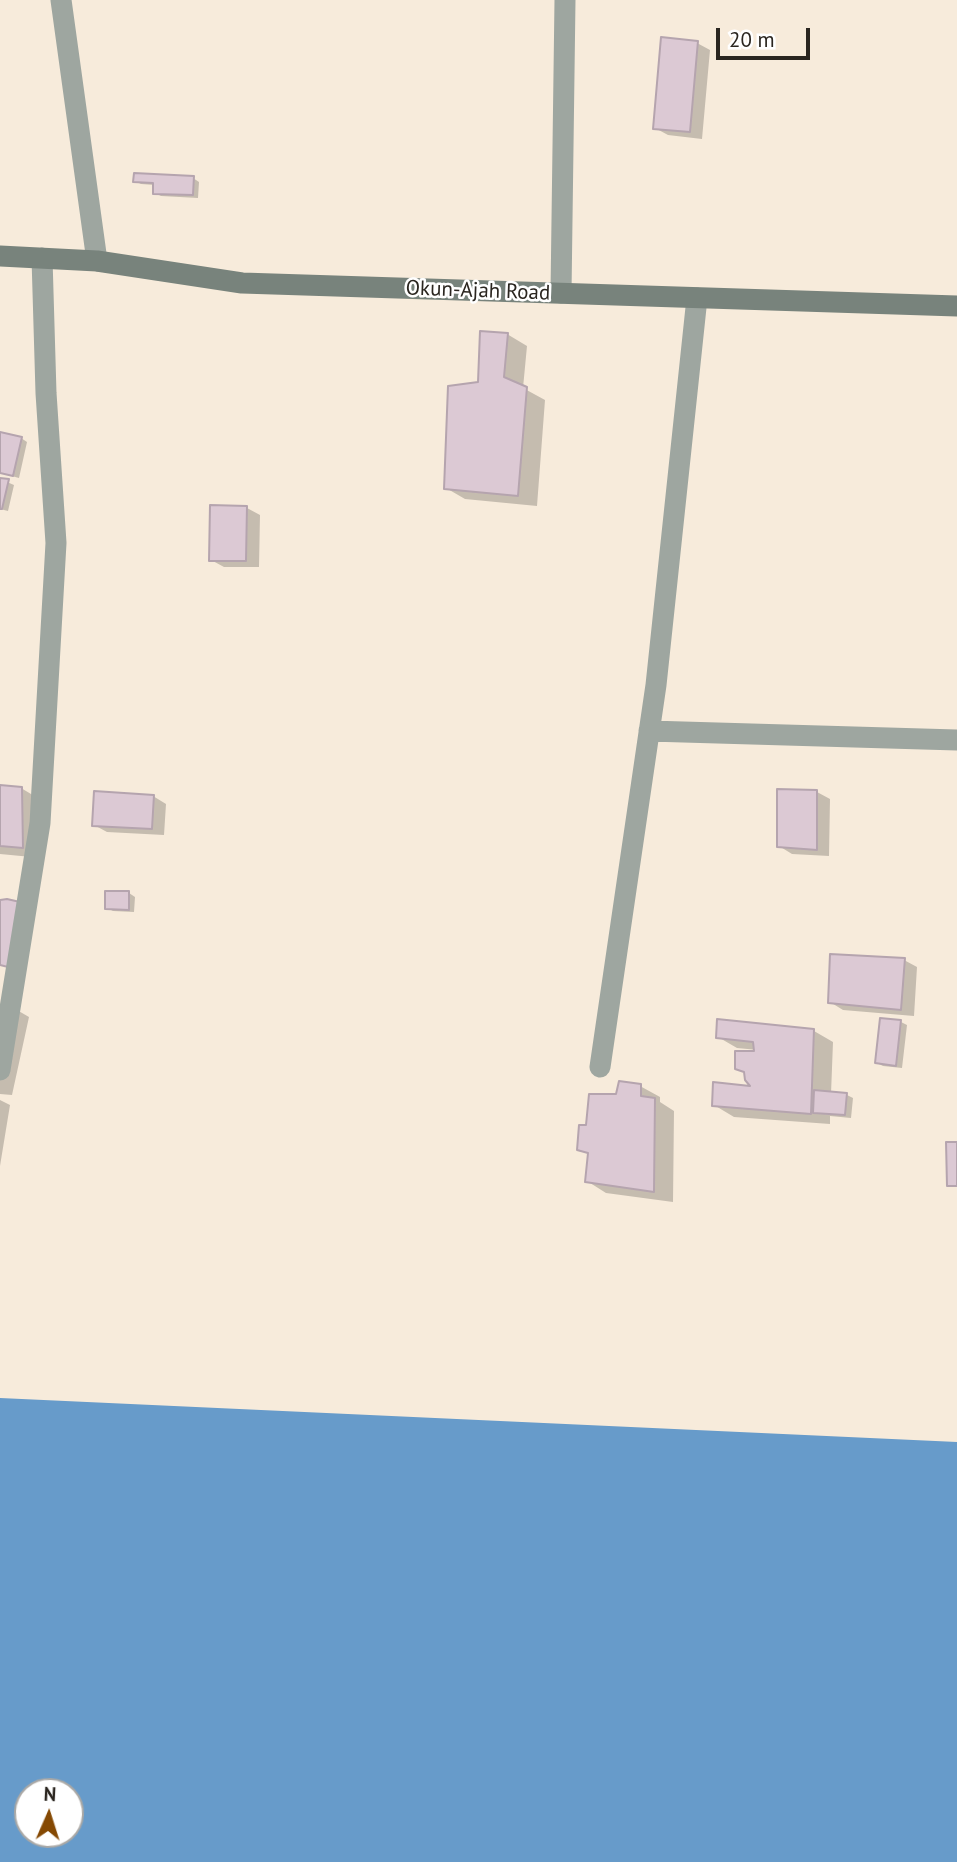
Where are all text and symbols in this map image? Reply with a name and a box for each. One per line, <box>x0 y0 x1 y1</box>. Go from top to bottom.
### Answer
scale bar <box>719 14 814 58</box>
text: 20 m <box>729 26 775 53</box>
street label: Okun-Ajah Road <box>405 276 551 306</box>
north arrow <box>14 1778 84 1848</box>
text: N <box>43 1782 57 1806</box>

